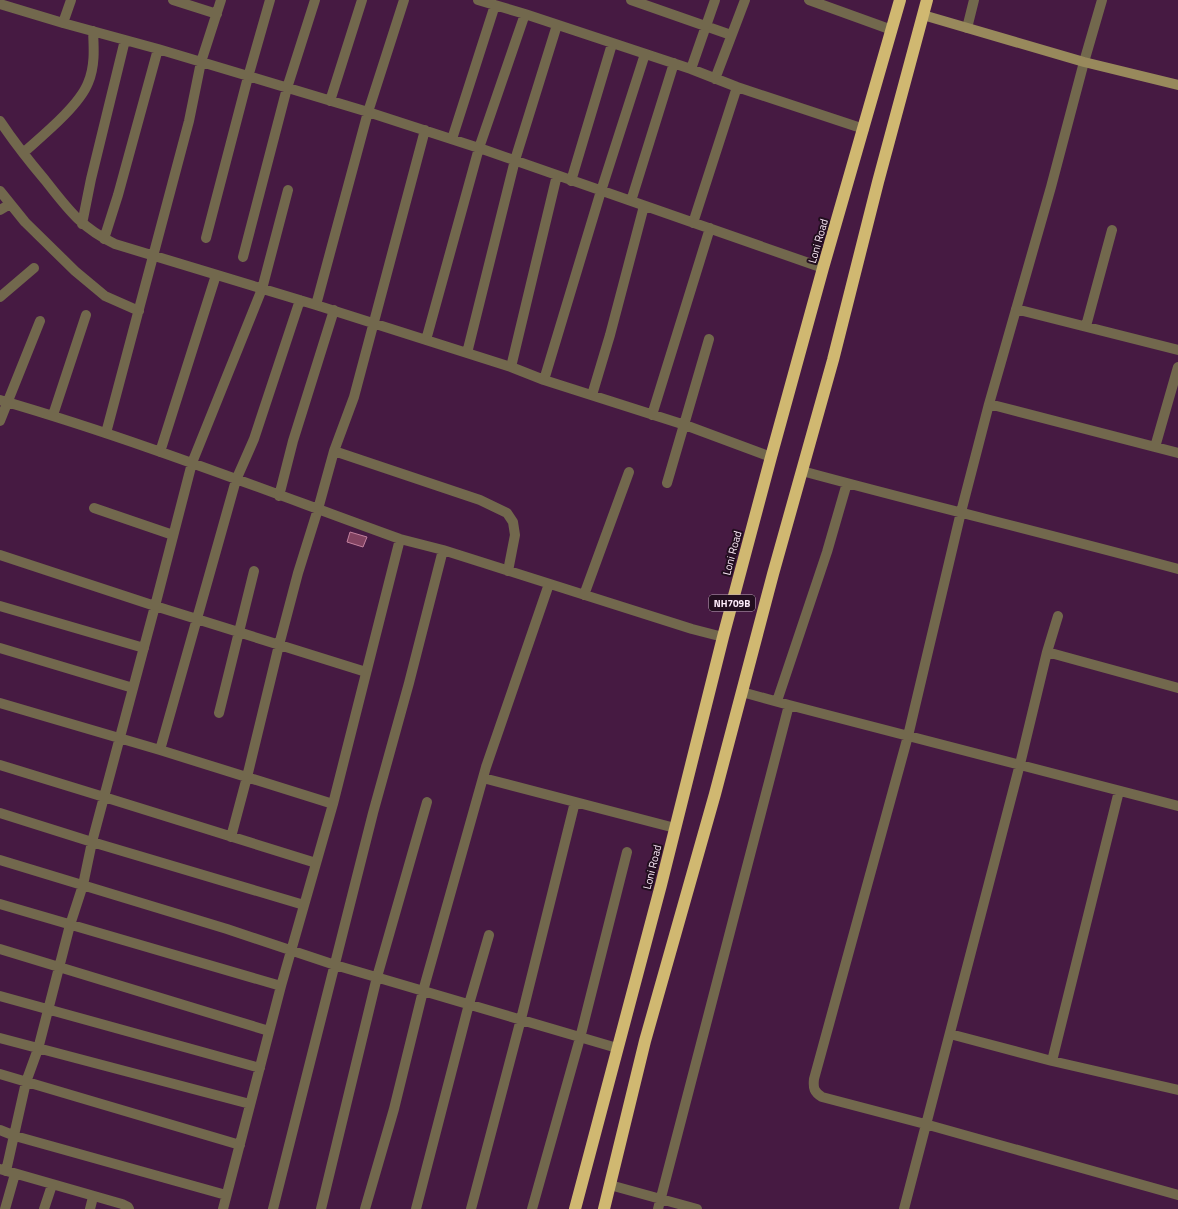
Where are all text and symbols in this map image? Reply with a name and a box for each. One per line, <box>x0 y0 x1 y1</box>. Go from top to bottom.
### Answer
street label: Loni Road <box>804 217 832 265</box>
street label: Loni Road <box>718 529 746 577</box>
road number: NH709B <box>709 595 755 611</box>
street label: Loni Road <box>639 843 665 891</box>

